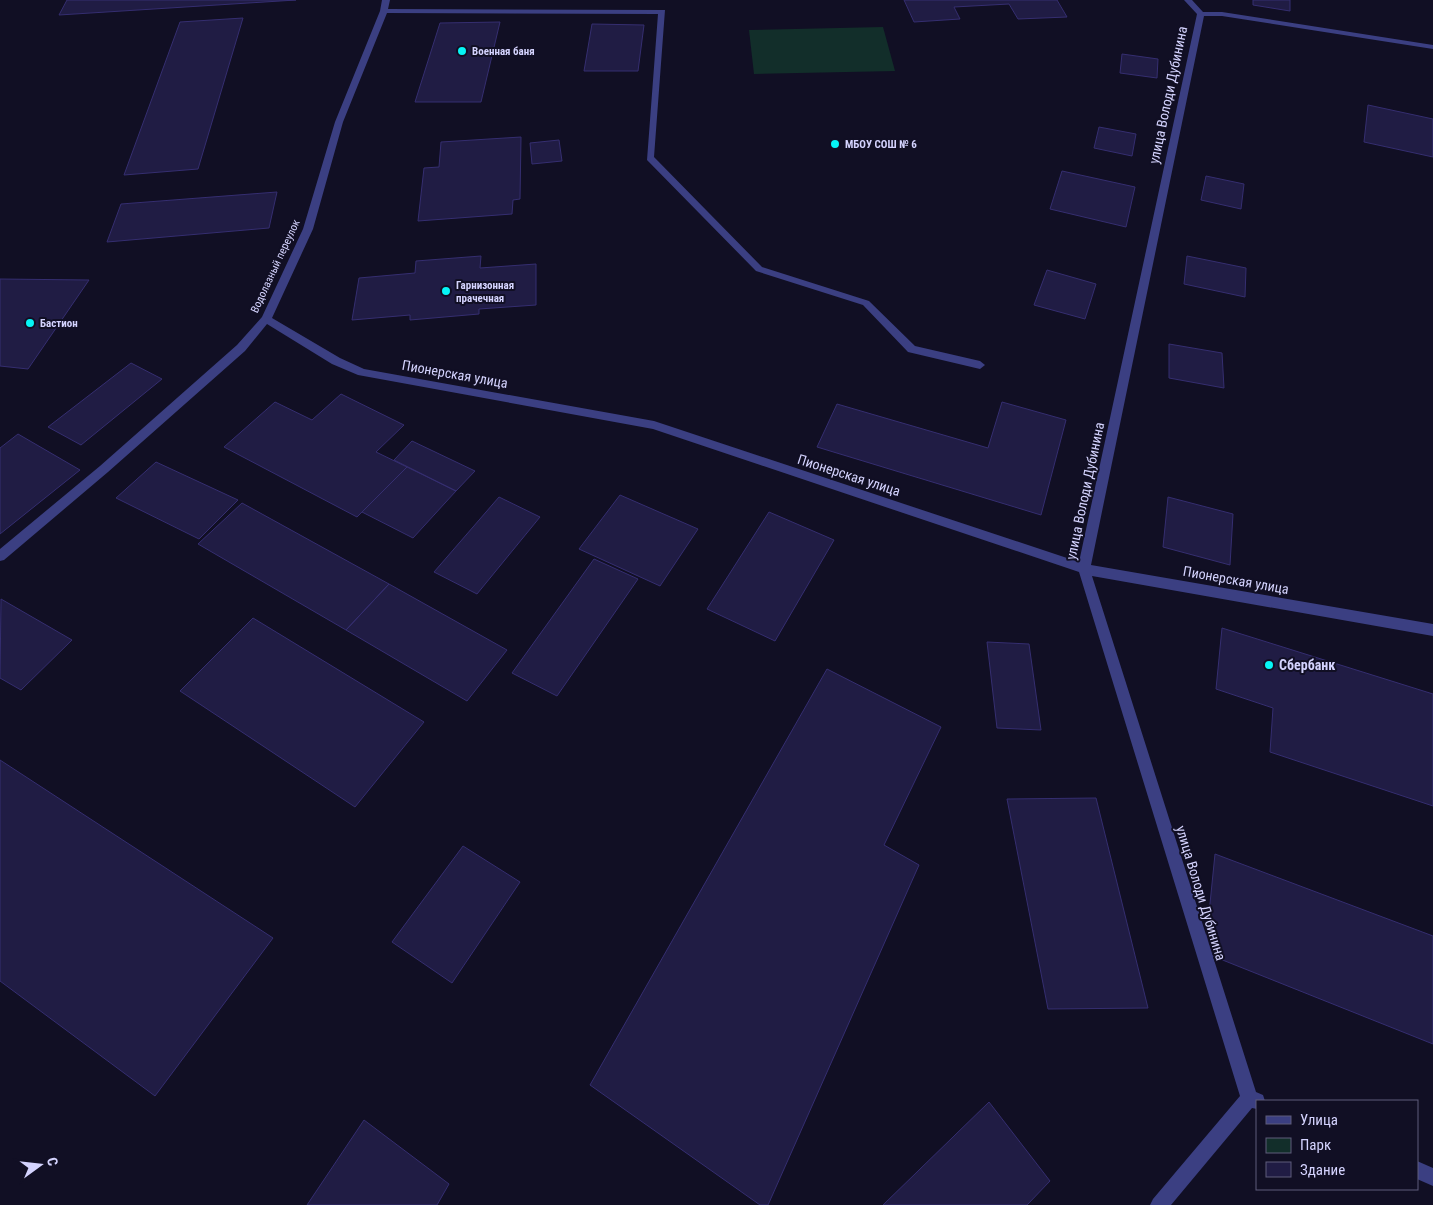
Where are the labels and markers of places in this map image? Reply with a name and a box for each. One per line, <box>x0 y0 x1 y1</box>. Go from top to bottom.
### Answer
marker: Военная баня <box>456 45 468 57</box>
place label: Военная баня <box>472 45 535 58</box>
marker: МБОУ СОШ № 6 <box>829 138 841 150</box>
place label: МБОУ СОШ № 6 <box>845 138 917 151</box>
place label: Гарнизонная прачечная <box>456 279 514 305</box>
marker: Гарнизонная прачечная <box>440 285 452 297</box>
marker: Бастион <box>24 317 36 329</box>
place label: Бастион <box>40 317 78 330</box>
place label: Сбербанк <box>1279 657 1335 673</box>
marker: Сбербанк <box>1263 659 1275 671</box>

